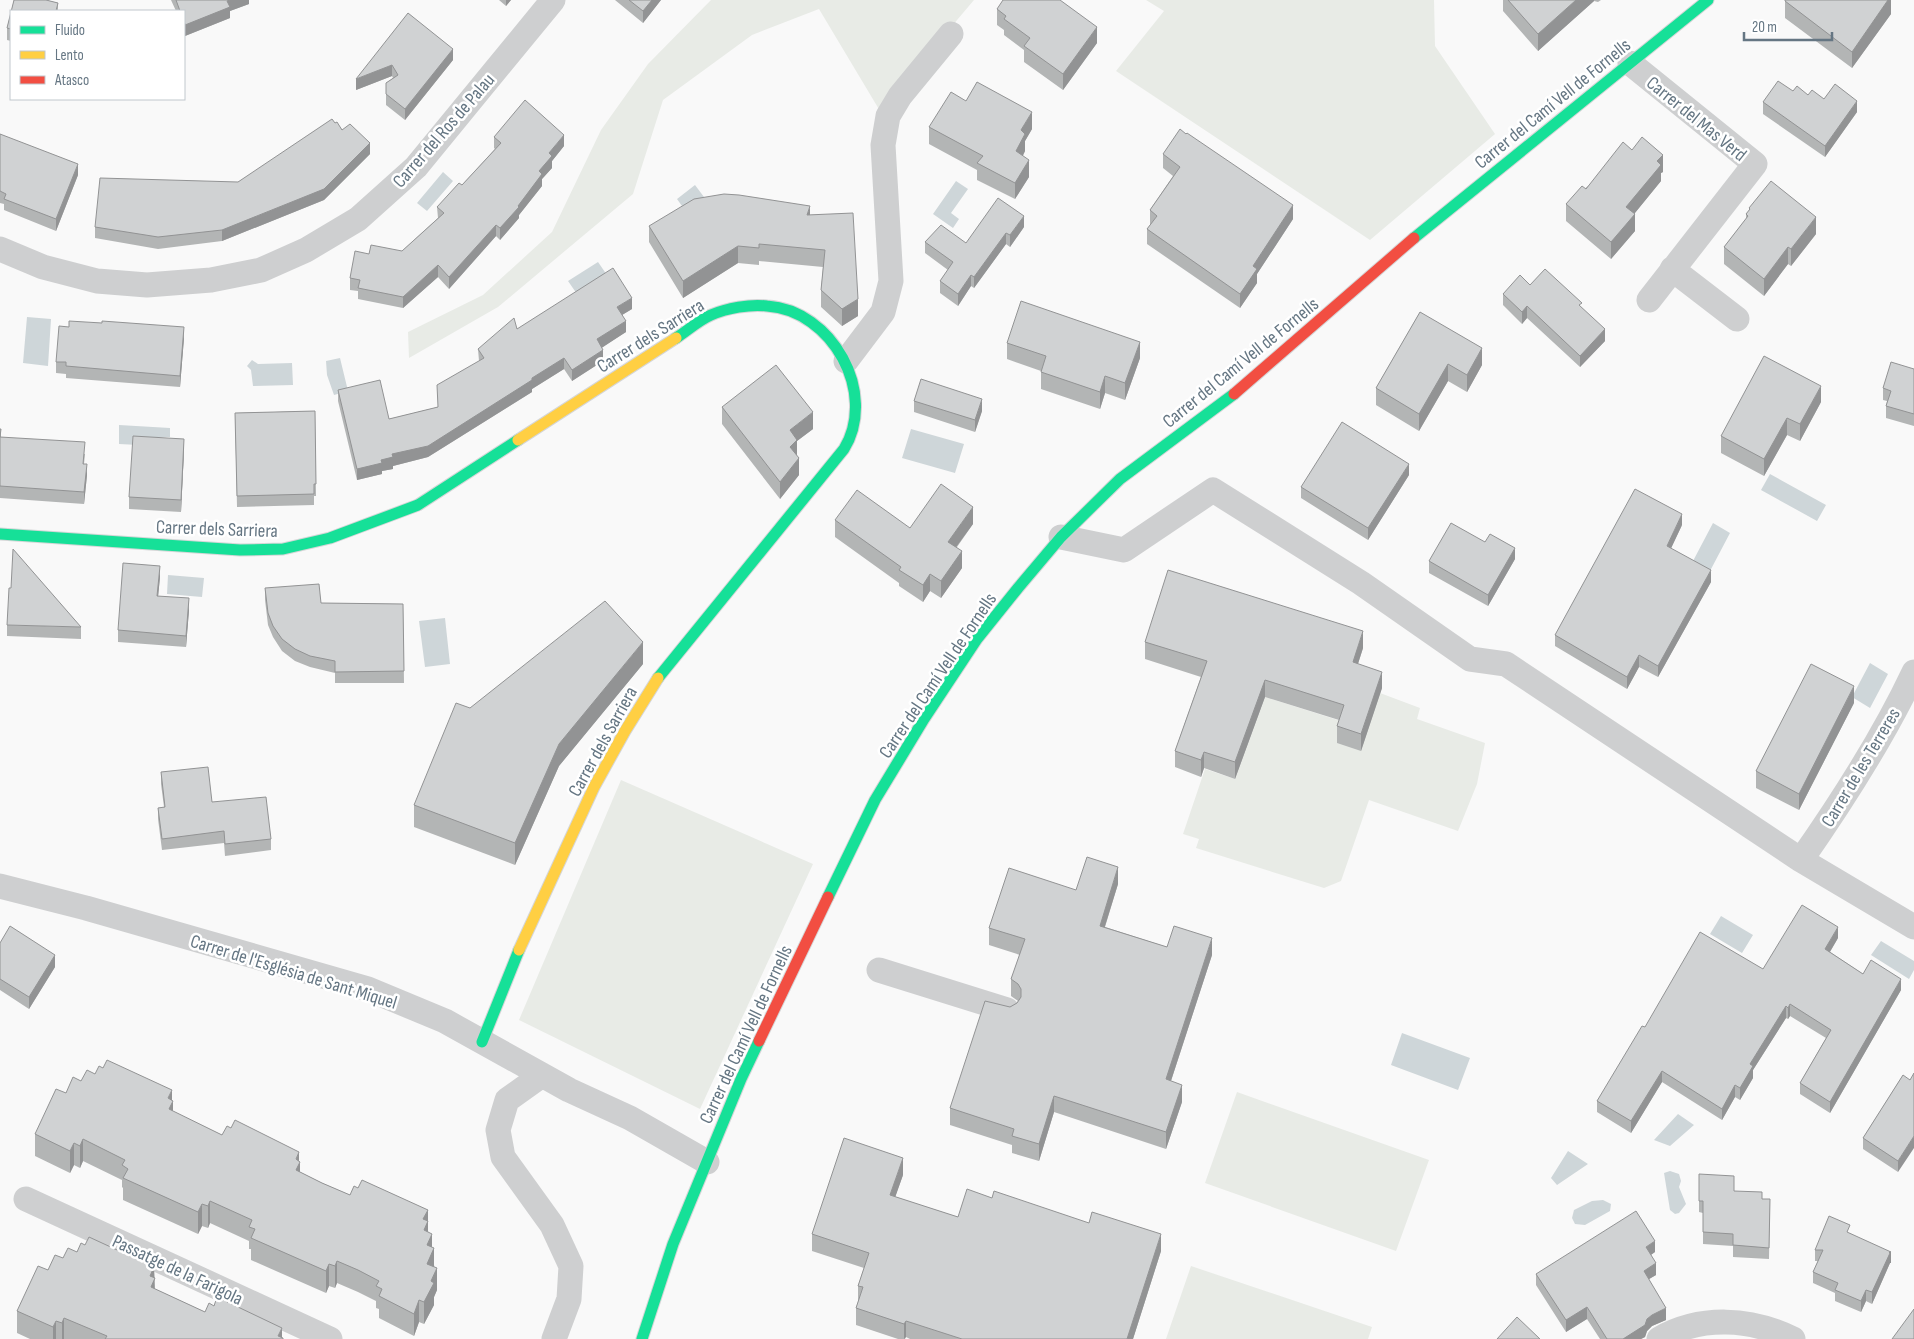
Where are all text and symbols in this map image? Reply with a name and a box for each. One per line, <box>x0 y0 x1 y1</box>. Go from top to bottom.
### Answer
legend <box>10 10 185 100</box>
scale bar <box>1744 10 1832 42</box>
text: 20 m <box>1752 18 1777 37</box>
text: Fluido <box>55 21 85 40</box>
street label: Carrer del Camí Vell de Fornells <box>1470 34 1636 174</box>
text: Lento <box>55 46 84 65</box>
street label: Carrer del Ros de Palau <box>388 69 500 193</box>
text: Atasco <box>54 71 89 90</box>
street label: Carrer del Mas Verd <box>1641 72 1751 167</box>
street label: Carrer del Camí Vell de Fornells <box>1158 293 1324 433</box>
street label: Carrer dels Sarriera <box>593 294 709 378</box>
street label: Carrer dels Sarriera <box>156 516 278 543</box>
street label: Carrer del Camí Vell de Fornells <box>874 589 1002 763</box>
street label: Carrer dels Sarriera <box>564 683 643 801</box>
street label: Carrer de les Terreres <box>1817 704 1906 831</box>
street label: Carrer de l'Església de Sant Miquel <box>187 930 400 1015</box>
street label: Carrer del Camí Vell de Fornells <box>695 942 798 1127</box>
street label: Passatge de la Farigola <box>108 1230 246 1311</box>

